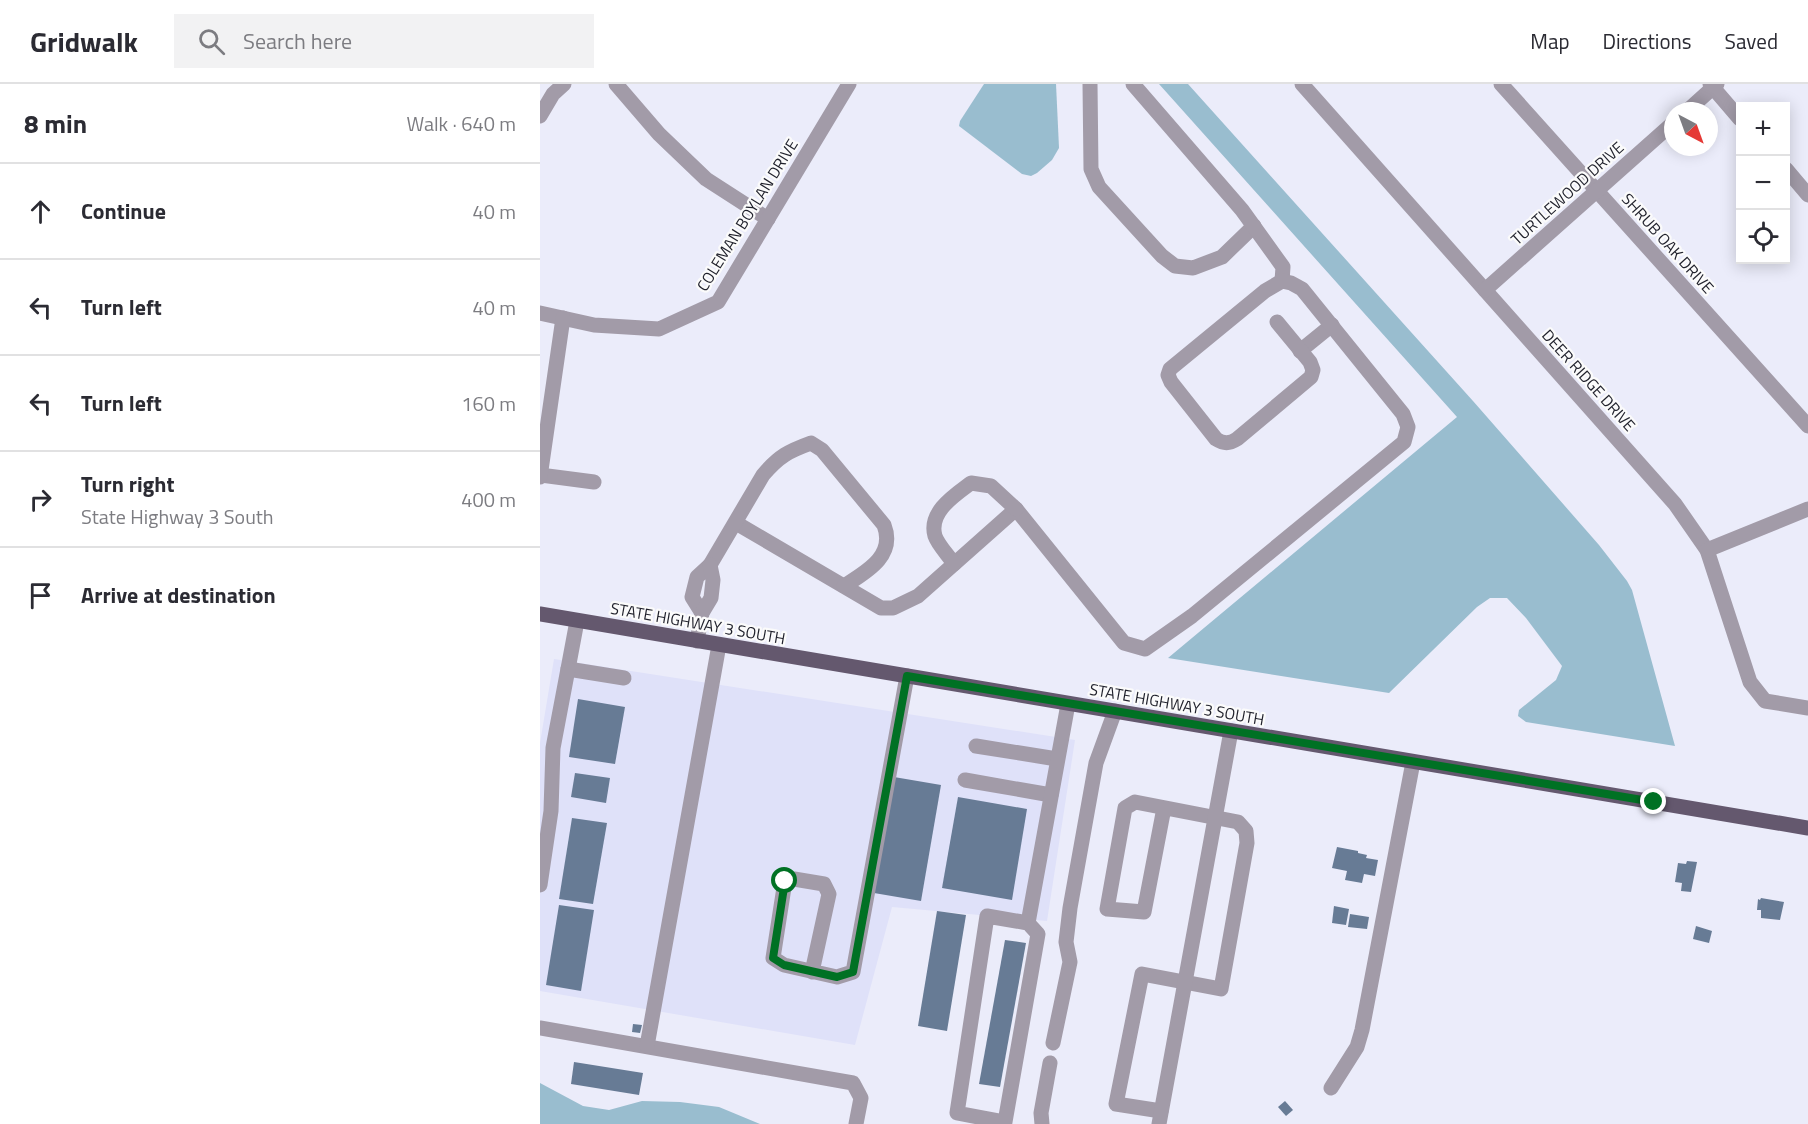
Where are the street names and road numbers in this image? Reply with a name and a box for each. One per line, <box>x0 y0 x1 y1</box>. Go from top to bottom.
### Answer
street label: COLEMAN BOYLAN DRIVE <box>690 134 804 296</box>
street label: TURTLEWOOD DRIVE <box>1505 136 1629 250</box>
street label: SHRUB OAK DRIVE <box>1616 187 1720 299</box>
street label: DEER RIDGE DRIVE <box>1537 324 1642 436</box>
street label: STATE HIGHWAY 3 SOUTH <box>609 596 787 650</box>
street label: STATE HIGHWAY 3 SOUTH <box>1088 677 1266 731</box>

